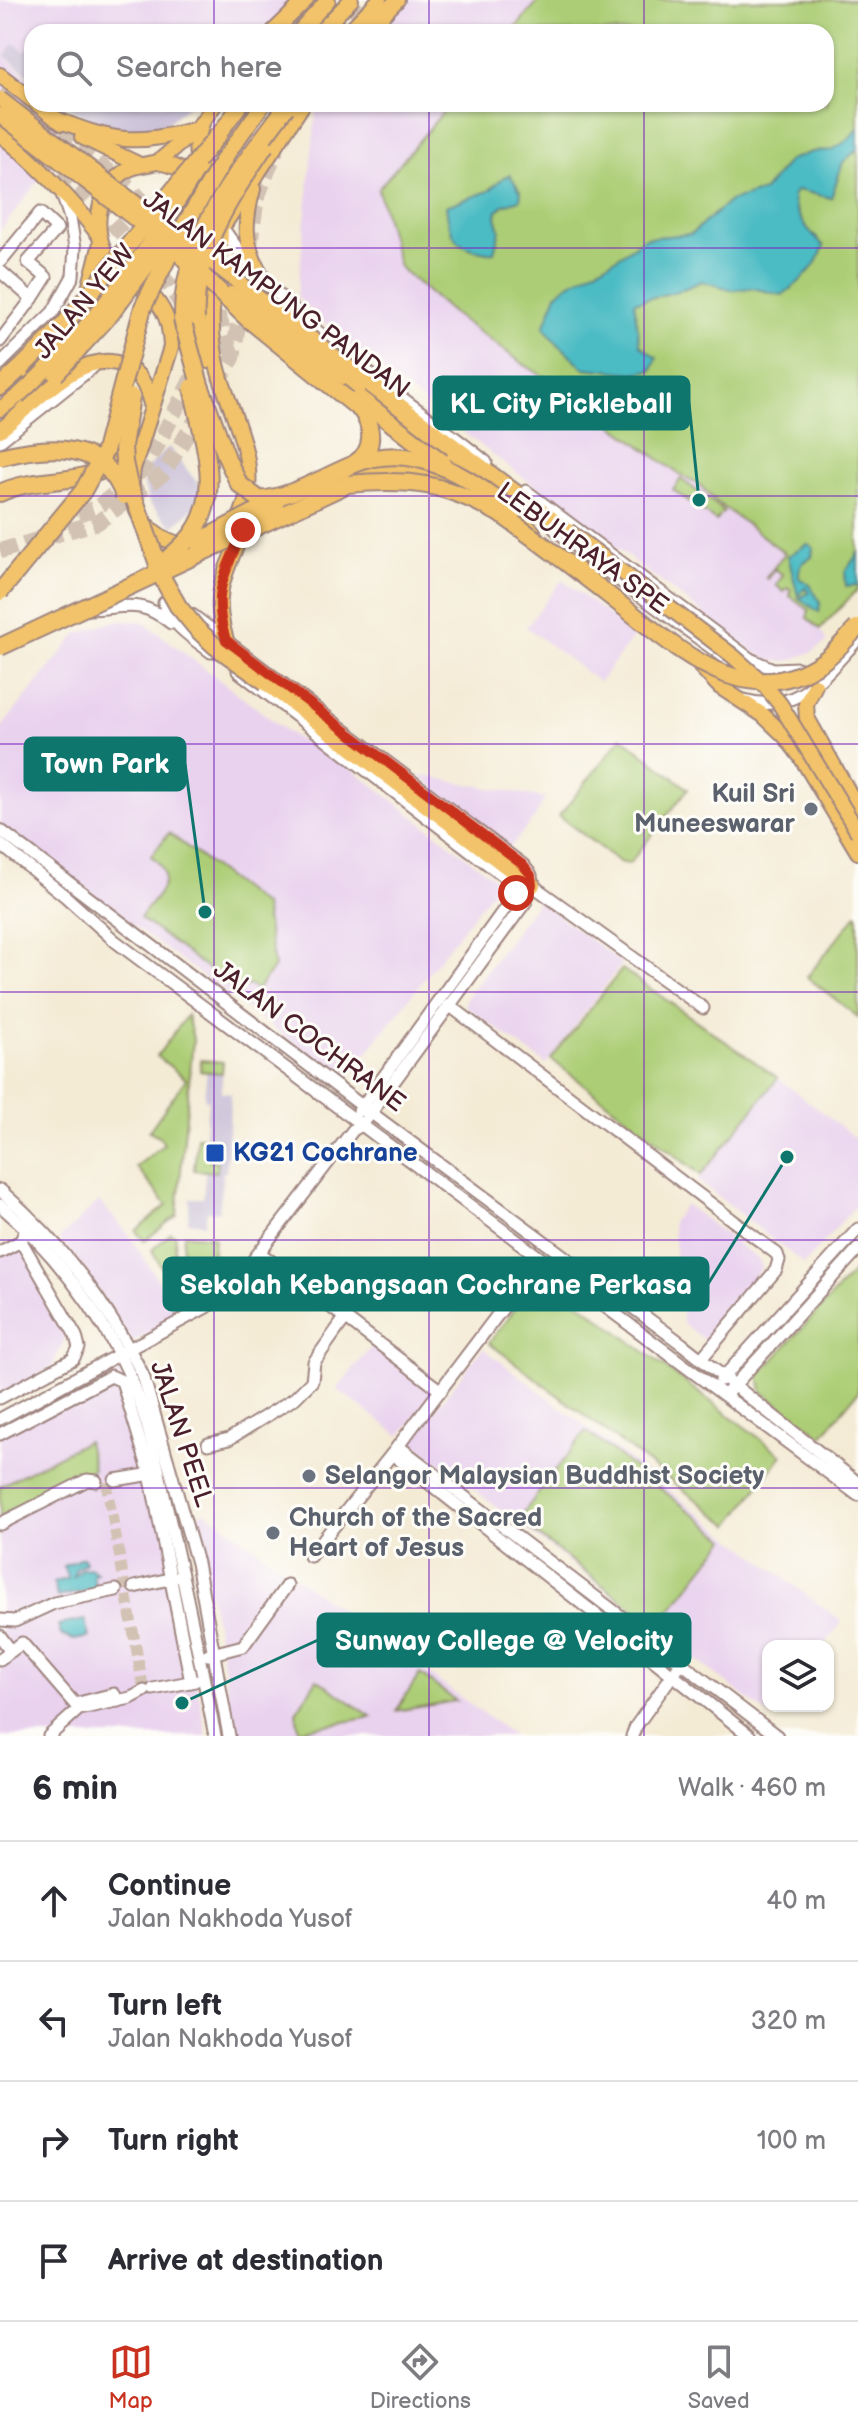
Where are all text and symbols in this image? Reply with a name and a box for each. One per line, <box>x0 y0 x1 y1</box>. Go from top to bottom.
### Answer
search box <box>24 24 834 112</box>
icon: search <box>52 46 96 90</box>
text: Search here <box>116 50 282 86</box>
street label: JALAN KAMPUNG PANDAN <box>137 185 415 405</box>
street label: JALAN YEW <box>28 238 142 366</box>
callout: KL City Pickleball <box>434 377 689 429</box>
text: KL City Pickleball <box>450 388 672 421</box>
street label: LEBUHRAYA SPE <box>490 476 674 622</box>
route end <box>225 512 261 548</box>
callout: Town Park <box>25 738 185 790</box>
text: Town Park <box>41 748 170 781</box>
place label: Kuil Sri Muneeswarar <box>634 779 796 840</box>
marker: Kuil Sri Muneeswarar <box>802 800 820 818</box>
route start <box>498 875 534 911</box>
street label: JALAN COCHRANE <box>207 955 411 1119</box>
place label: KG21 Cochrane <box>233 1138 418 1169</box>
marker: KG21 Cochrane <box>204 1142 226 1164</box>
callout: Sekolah Kebangsaan Cochrane Perkasa <box>164 1258 708 1310</box>
text: Sekolah Kebangsaan Cochrane Perkasa <box>180 1269 692 1302</box>
street label: JALAN PEEL <box>143 1357 219 1511</box>
place label: Selangor Malaysian Buddhist Society <box>325 1461 764 1492</box>
marker: Selangor Malaysian Buddhist Society <box>300 1467 318 1485</box>
place label: Church of the Sacred Heart of Jesus <box>289 1503 542 1564</box>
marker: Church of the Sacred Heart of Jesus <box>264 1524 282 1542</box>
callout: Sunway College @ Velocity <box>318 1614 690 1666</box>
text: Sunway College @ Velocity <box>335 1625 673 1658</box>
map controls <box>762 1640 834 1712</box>
button: layers <box>762 1640 834 1712</box>
text: 6 min <box>32 1768 118 1809</box>
text: Walk · 460 m <box>678 1773 826 1804</box>
text: Continue <box>108 1868 231 1904</box>
icon: ahead <box>32 1879 76 1923</box>
text: 40 m <box>766 1886 826 1917</box>
text: Jalan Nakhoda Yusof <box>108 1904 353 1935</box>
text: Turn left <box>108 1988 222 2024</box>
icon: left <box>32 1999 76 2043</box>
text: 320 m <box>751 2006 826 2037</box>
text: Jalan Nakhoda Yusof <box>108 2024 353 2055</box>
icon: right <box>32 2119 76 2163</box>
text: Turn right <box>108 2123 239 2159</box>
text: 100 m <box>757 2126 826 2157</box>
icon: arrive <box>32 2239 76 2283</box>
text: Arrive at destination <box>108 2243 384 2279</box>
tab: Map <box>108 2340 153 2415</box>
tab: Directions <box>370 2340 471 2415</box>
tab: Saved <box>688 2340 750 2415</box>

